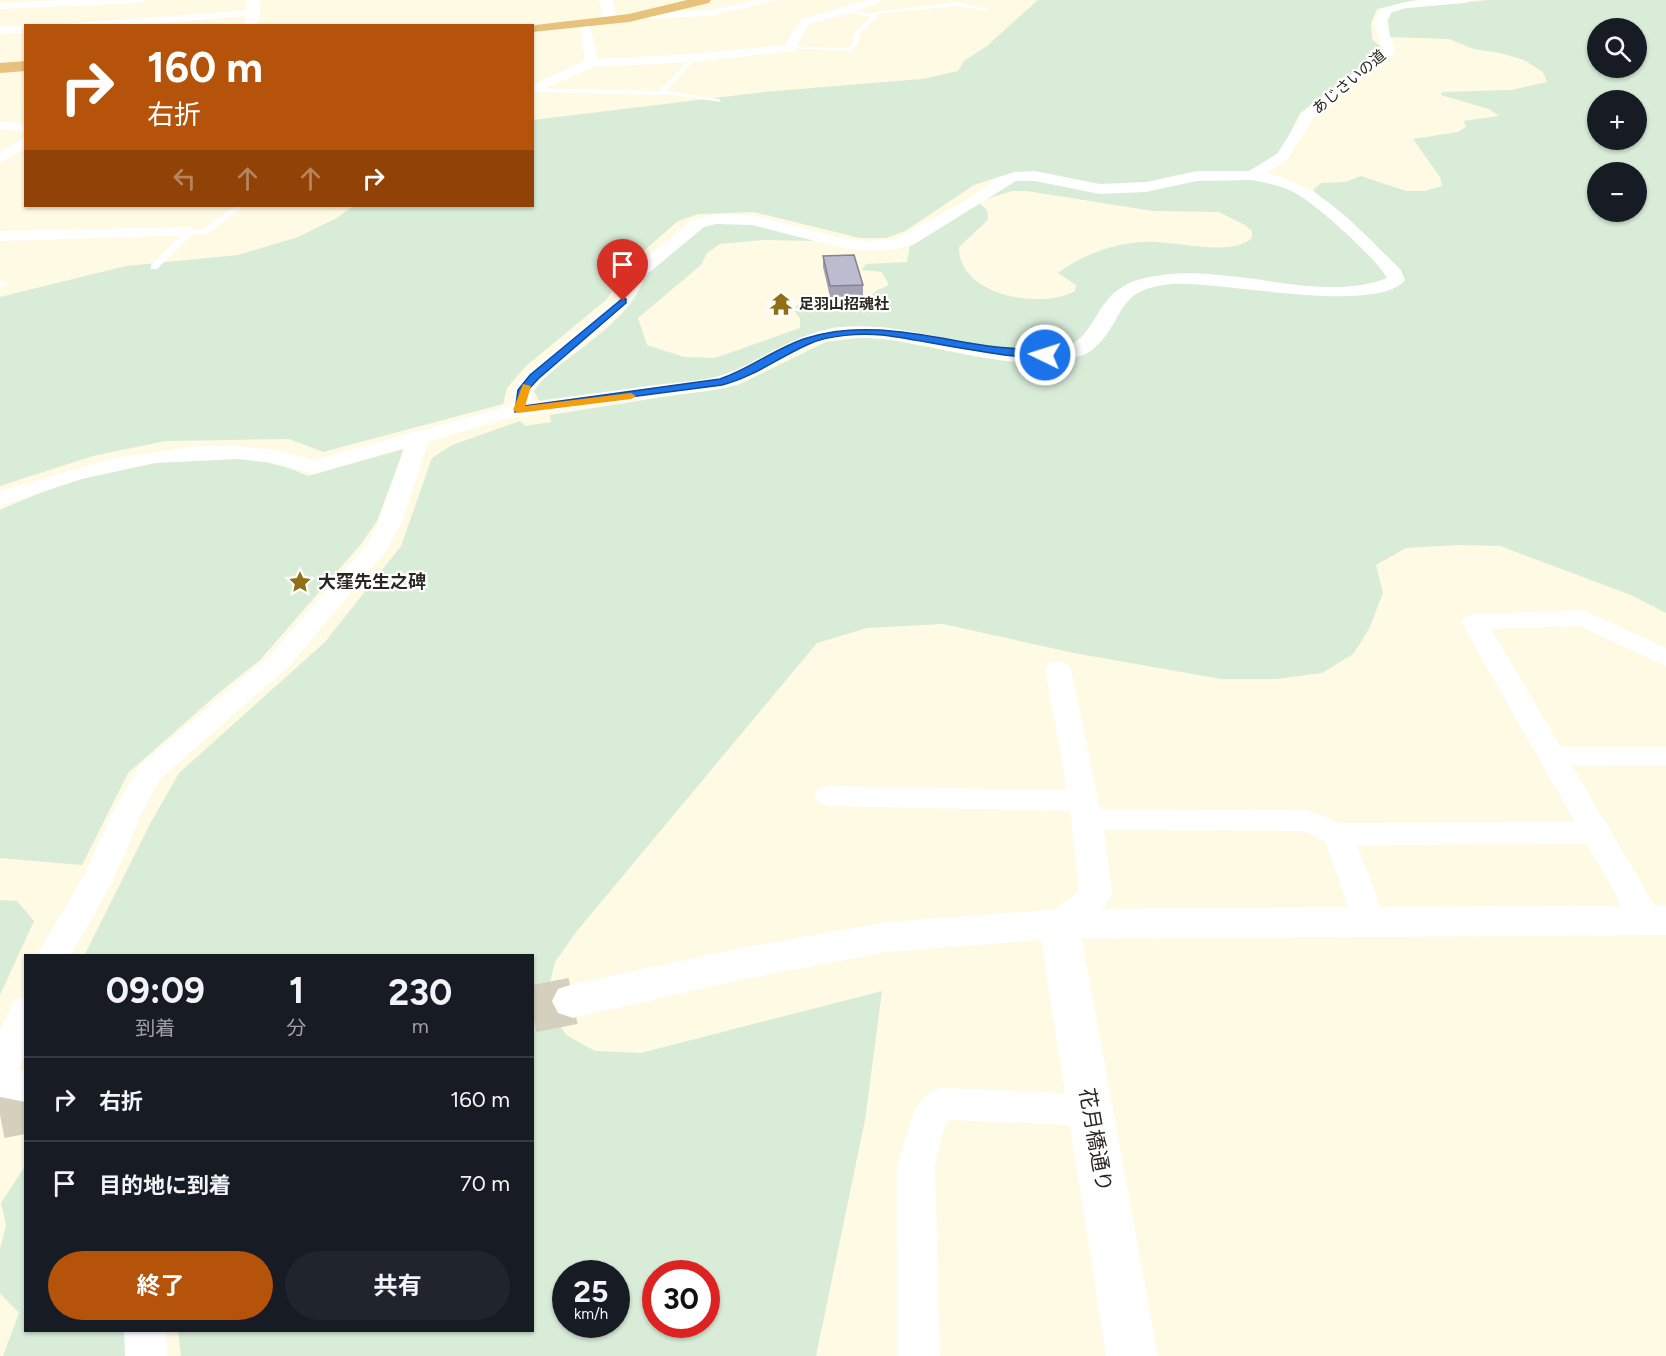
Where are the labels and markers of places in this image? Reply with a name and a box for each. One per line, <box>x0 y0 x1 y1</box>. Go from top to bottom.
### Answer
pin <box>597 239 648 301</box>
temple icon: 足羽山招魂社 <box>768 291 794 317</box>
place label: 足羽山招魂社 <box>799 295 889 313</box>
place icon: 大窪先生之碑 <box>287 569 313 595</box>
place label: 大窪先生之碑 <box>318 571 426 593</box>

